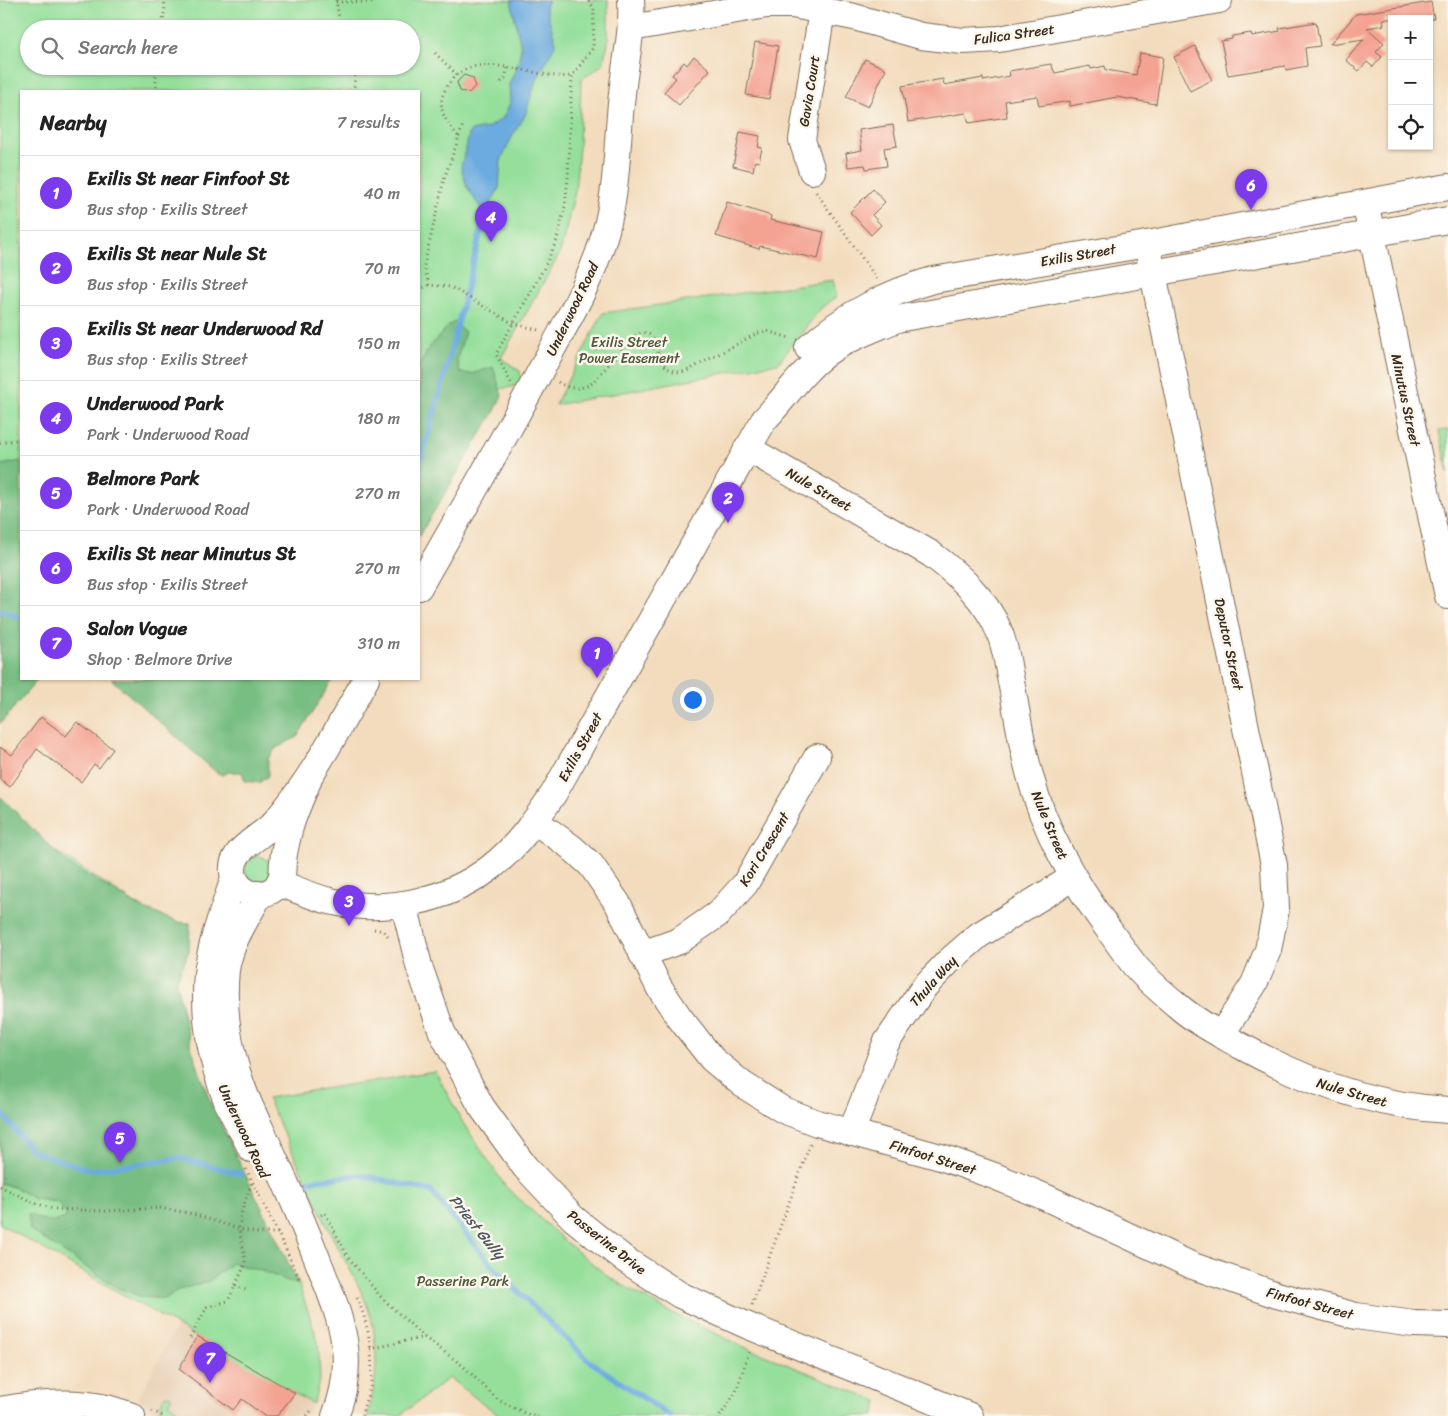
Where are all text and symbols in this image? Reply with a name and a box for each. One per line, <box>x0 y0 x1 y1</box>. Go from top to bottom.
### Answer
map controls <box>1388 15 1433 150</box>
button: + <box>1388 15 1433 60</box>
street label: Fulica Street <box>972 16 1056 53</box>
search box <box>20 20 420 75</box>
text: Search here <box>78 31 178 64</box>
icon: search <box>38 34 66 62</box>
street label: Gavia Court <box>792 54 827 129</box>
button: − <box>1388 60 1433 105</box>
text: Nearby <box>40 104 106 142</box>
button: locate <box>1388 105 1433 150</box>
text: 7 results <box>337 108 400 137</box>
text: Exilis St near Finfoot St <box>87 162 290 195</box>
pin: 6 <box>1235 169 1267 210</box>
text: 1 <box>53 179 59 208</box>
text: 40 m <box>363 179 400 208</box>
text: Bus stop · Exilis Street <box>87 195 247 224</box>
pin: 4 <box>475 201 507 242</box>
street label: Exilis Street <box>1038 236 1119 274</box>
text: Exilis St near Nule St <box>87 237 267 270</box>
text: 2 <box>51 254 61 283</box>
text: 70 m <box>364 254 400 283</box>
street label: Underwood Road <box>539 257 607 360</box>
text: Bus stop · Exilis Street <box>87 270 247 299</box>
text: Exilis St near Underwood Rd <box>87 312 322 345</box>
text: 3 <box>52 329 60 358</box>
text: 150 m <box>357 329 400 358</box>
park label: Exilis Street Power Easement <box>579 330 681 371</box>
text: Bus stop · Exilis Street <box>87 345 247 374</box>
street label: Minutus Street <box>1384 352 1428 450</box>
text: Underwood Park <box>87 387 223 420</box>
text: 4 <box>51 404 61 433</box>
text: 180 m <box>357 404 400 433</box>
text: Park · Underwood Road <box>87 420 249 449</box>
street label: Nule Street <box>781 460 857 518</box>
text: Belmore Park <box>87 462 199 495</box>
text: 5 <box>51 479 61 508</box>
text: 270 m <box>355 479 400 508</box>
pin: 2 <box>712 482 744 523</box>
text: Park · Underwood Road <box>87 495 249 524</box>
text: Exilis St near Minutus St <box>87 537 296 570</box>
text: 6 <box>51 554 61 583</box>
text: 270 m <box>355 554 400 583</box>
text: Bus stop · Exilis Street <box>87 570 247 599</box>
street label: Deputor Street <box>1207 596 1251 694</box>
text: Salon Vogue <box>87 612 187 645</box>
text: 7 <box>51 629 61 658</box>
text: 310 m <box>358 629 400 658</box>
pin: 1 <box>581 637 613 678</box>
text: Shop · Belmore Drive <box>87 645 233 674</box>
your location <box>680 687 706 713</box>
street label: Exilis Street <box>551 707 611 787</box>
street label: Nule Street <box>1024 787 1075 864</box>
street label: Kori Crescent <box>732 806 797 891</box>
pin: 3 <box>333 885 365 926</box>
street label: Thula Way <box>903 949 964 1013</box>
street label: Nule Street <box>1313 1070 1390 1115</box>
street label: Underwood Road <box>211 1080 277 1184</box>
pin: 5 <box>104 1122 136 1163</box>
street label: Finfoot Street <box>887 1132 980 1183</box>
water label: Priest Gully <box>442 1189 513 1267</box>
street label: Passerine Drive <box>562 1203 652 1282</box>
park label: Passerine Park <box>417 1269 509 1294</box>
street label: Finfoot Street <box>1264 1280 1357 1327</box>
pin: 7 <box>194 1342 226 1383</box>

